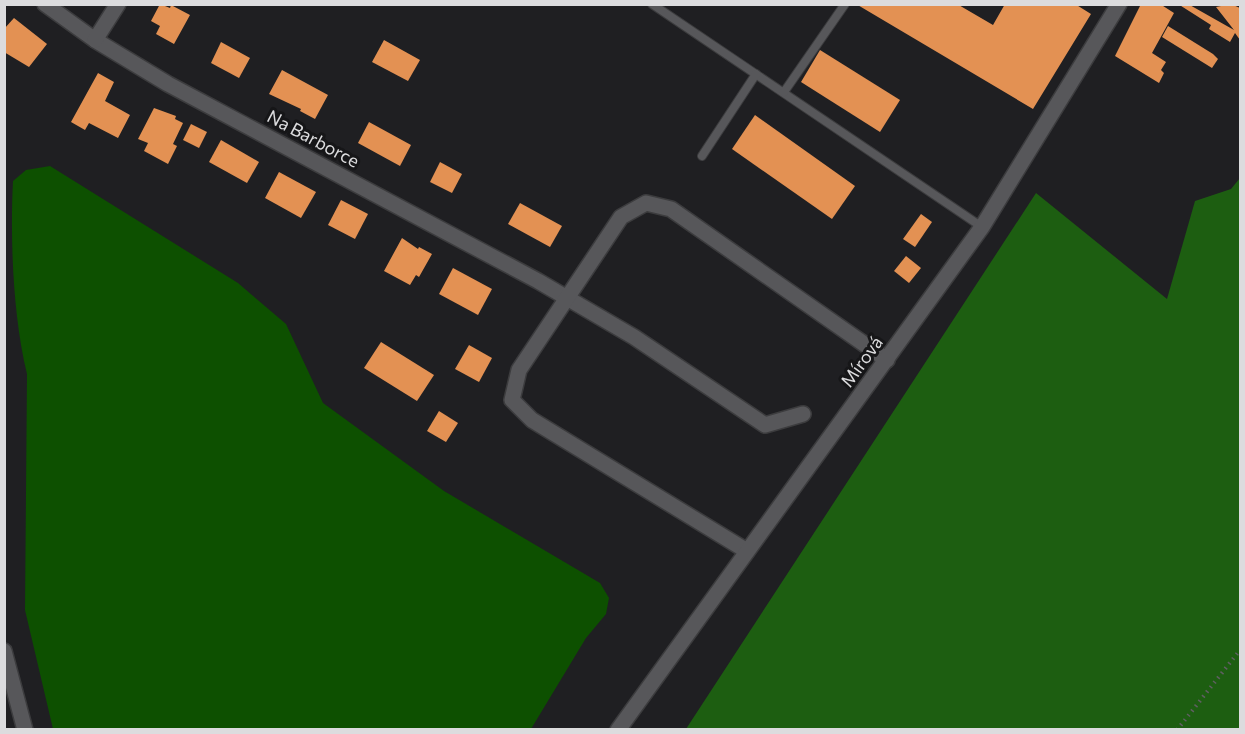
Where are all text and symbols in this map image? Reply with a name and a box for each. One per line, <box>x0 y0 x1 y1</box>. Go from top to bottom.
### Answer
street label: Na Barborce <box>264 105 363 172</box>
street label: Mírová <box>835 332 887 391</box>

